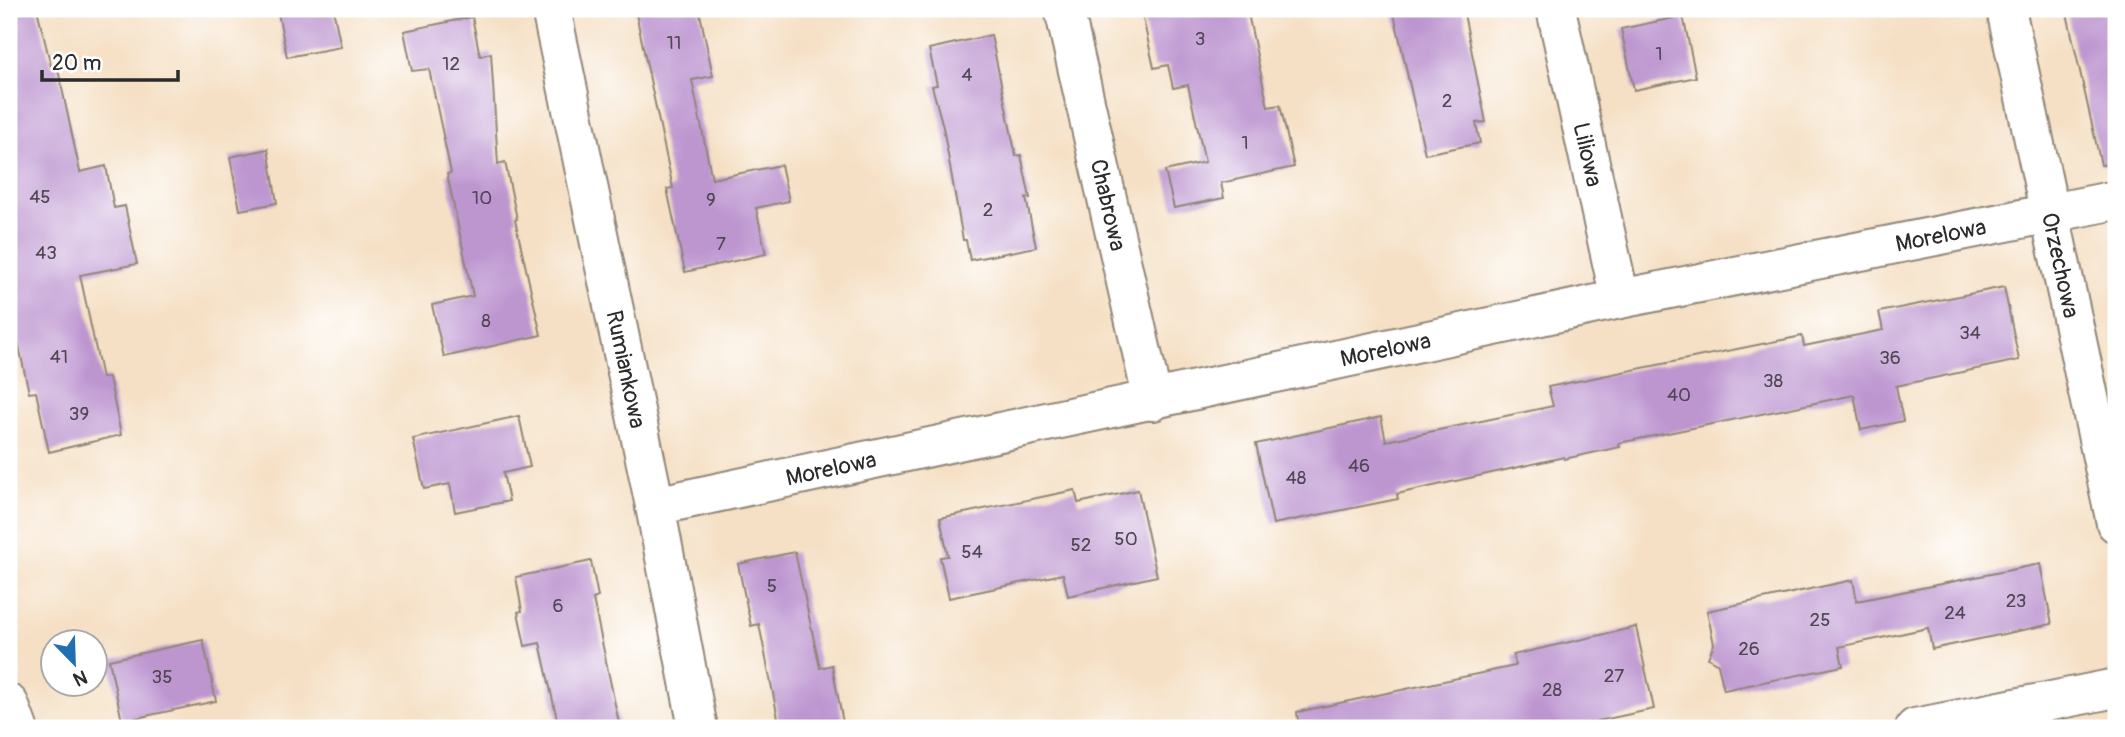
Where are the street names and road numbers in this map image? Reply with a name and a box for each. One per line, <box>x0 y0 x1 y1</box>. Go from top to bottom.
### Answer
street label: Liliowa <box>1566 120 1609 189</box>
street label: Chabrowa <box>1084 157 1132 254</box>
street label: Orzechowa <box>2035 210 2086 321</box>
street label: Morelowa <box>1893 212 1989 259</box>
street label: Rumiankowa <box>599 308 652 431</box>
street label: Morelowa <box>1338 326 1433 374</box>
street label: Morelowa <box>783 445 879 493</box>

